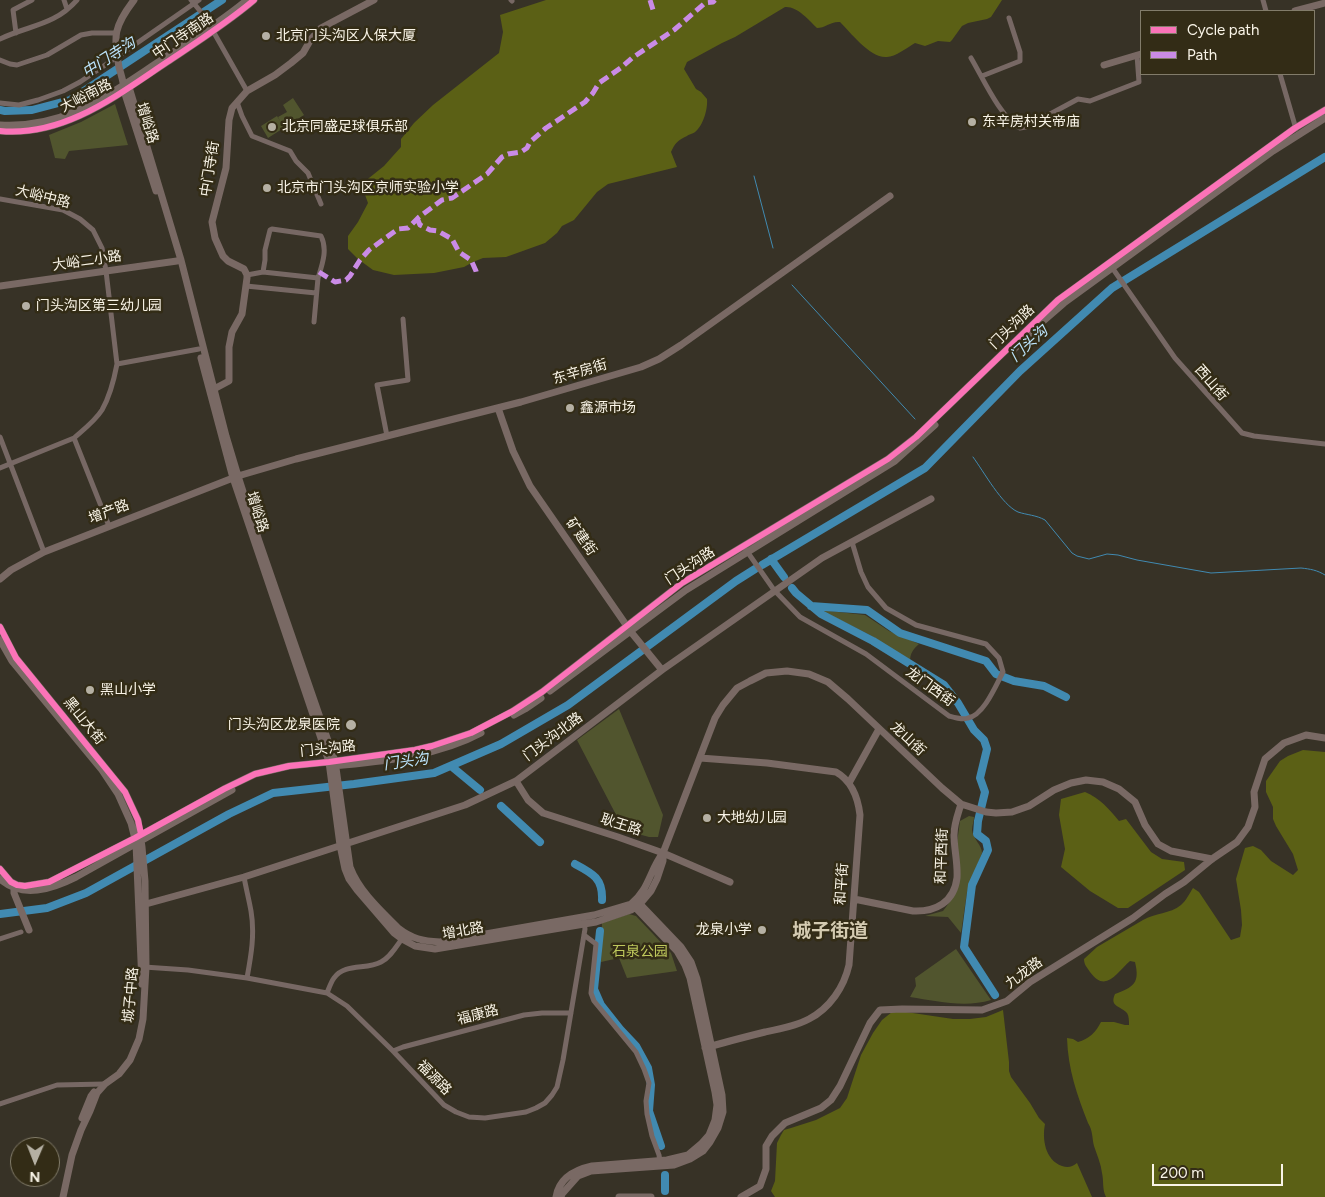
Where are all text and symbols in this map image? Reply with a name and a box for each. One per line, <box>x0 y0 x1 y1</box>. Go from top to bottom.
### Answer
street label: 中门寺南路 <box>149 9 217 63</box>
legend <box>1140 10 1315 75</box>
text: Cycle path <box>1187 21 1259 39</box>
place label: 北京门头沟区人保大厦 <box>276 28 416 44</box>
marker: 北京门头沟区人保大厦 <box>260 30 272 42</box>
water label: 中门寺沟 <box>79 34 139 82</box>
text: Path <box>1187 46 1217 64</box>
street label: 大峪南路 <box>57 76 115 116</box>
street label: 增峪路 <box>133 100 161 146</box>
place label: 东辛房村关帝庙 <box>982 114 1080 130</box>
marker: 东辛房村关帝庙 <box>966 116 978 128</box>
place label: 北京同盛足球俱乐部 <box>282 119 408 135</box>
marker: 北京同盛足球俱乐部 <box>266 121 278 133</box>
street label: 中门寺街 <box>197 140 223 198</box>
place label: 北京市门头沟区京师实验小学 <box>277 180 459 196</box>
street label: 大峪中路 <box>14 182 72 212</box>
marker: 北京市门头沟区京师实验小学 <box>261 182 273 194</box>
street label: 大峪二小路 <box>51 248 123 274</box>
place label: 门头沟区第三幼儿园 <box>36 298 162 314</box>
marker: 门头沟区第三幼儿园 <box>20 300 32 312</box>
street label: 门头沟路 <box>986 302 1038 352</box>
water label: 门头沟 <box>1006 322 1052 366</box>
street label: 东辛房街 <box>551 356 609 388</box>
street label: 西山街 <box>1191 362 1231 404</box>
place label: 鑫源市场 <box>580 400 636 416</box>
marker: 鑫源市场 <box>564 402 576 414</box>
street label: 增峪路 <box>243 489 271 535</box>
street label: 增产路 <box>86 497 132 527</box>
street label: 矿建街 <box>562 515 600 559</box>
street label: 门头沟路 <box>662 544 718 588</box>
street label: 龙门西街 <box>902 664 958 710</box>
place label: 黑山小学 <box>100 682 156 698</box>
marker: 黑山小学 <box>84 684 96 696</box>
street label: 黑山大街 <box>60 694 108 748</box>
street label: 门头沟北路 <box>520 709 586 765</box>
place label: 门头沟区龙泉医院 <box>228 717 340 733</box>
marker: 门头沟区龙泉医院 <box>344 718 358 732</box>
street label: 龙山街 <box>887 719 929 759</box>
street label: 门头沟路 <box>299 738 357 760</box>
water label: 门头沟 <box>382 750 430 774</box>
place label: 大地幼儿园 <box>717 810 787 826</box>
street label: 耿王路 <box>598 811 644 839</box>
marker: 大地幼儿园 <box>701 812 713 824</box>
street label: 和平西街 <box>933 828 951 884</box>
street label: 和平街 <box>832 862 852 906</box>
street label: 增北路 <box>441 919 485 943</box>
district label: 城子街道 <box>792 920 868 942</box>
place label: 龙泉小学 <box>696 922 752 938</box>
marker: 龙泉小学 <box>756 924 768 936</box>
park label: 石泉公园 <box>612 944 668 960</box>
street label: 九龙路 <box>1002 954 1046 992</box>
street label: 城子中路 <box>120 966 142 1024</box>
street label: 福康路 <box>456 1001 500 1029</box>
street label: 福源路 <box>413 1057 455 1099</box>
north arrow <box>10 1137 60 1187</box>
scale bar <box>1155 1154 1286 1186</box>
text: 200 m <box>1160 1164 1204 1182</box>
text: N <box>29 1168 40 1185</box>

